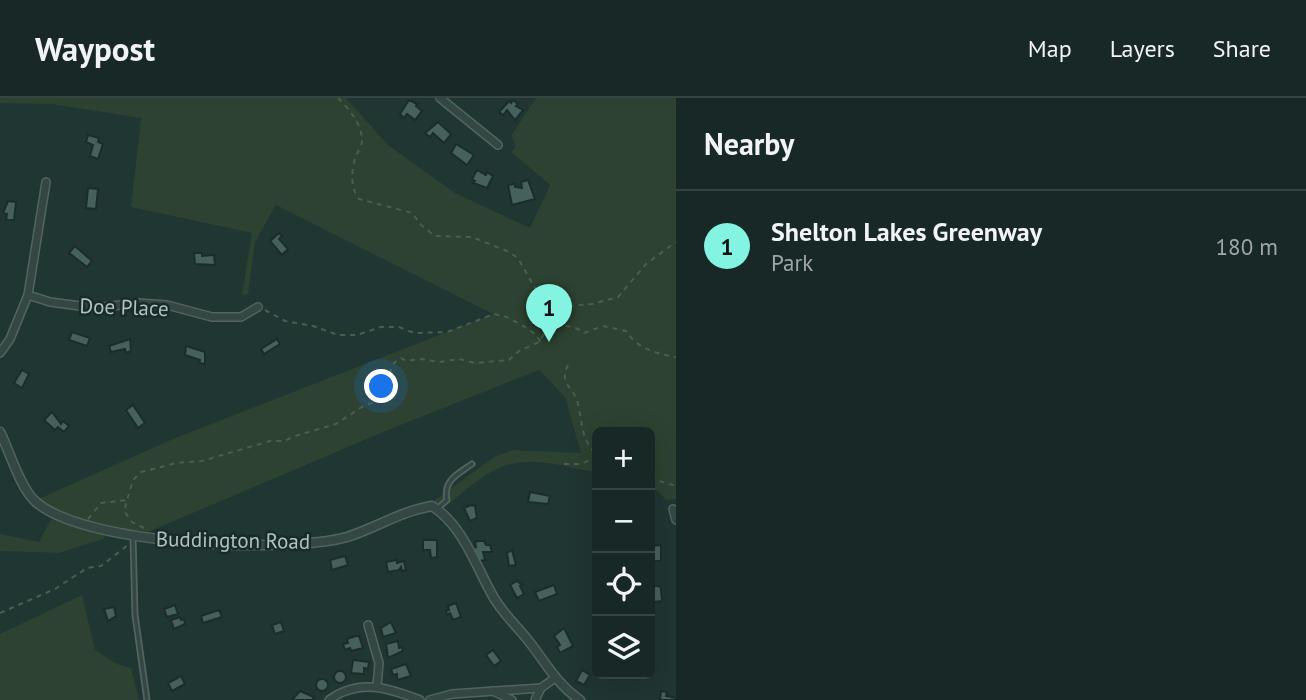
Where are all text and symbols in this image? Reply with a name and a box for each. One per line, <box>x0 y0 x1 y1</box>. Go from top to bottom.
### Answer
text: Waypost <box>35 27 155 70</box>
text: Map <box>1028 33 1072 64</box>
text: Layers <box>1110 33 1175 64</box>
text: Share <box>1213 33 1271 64</box>
text: Nearby <box>704 124 794 163</box>
text: Shelton Lakes Greenway <box>771 215 1042 248</box>
text: 1 <box>720 232 734 261</box>
text: 180 m <box>1216 232 1278 261</box>
text: Park <box>771 248 813 277</box>
pin: 1 <box>526 284 572 342</box>
street label: Doe Place <box>79 292 169 322</box>
your location <box>364 369 398 403</box>
map controls <box>592 427 655 679</box>
button: + <box>592 427 655 490</box>
button: − <box>592 490 655 553</box>
street label: Buddington Road <box>156 525 310 555</box>
button: locate <box>592 553 655 616</box>
button: layers <box>592 616 655 679</box>

